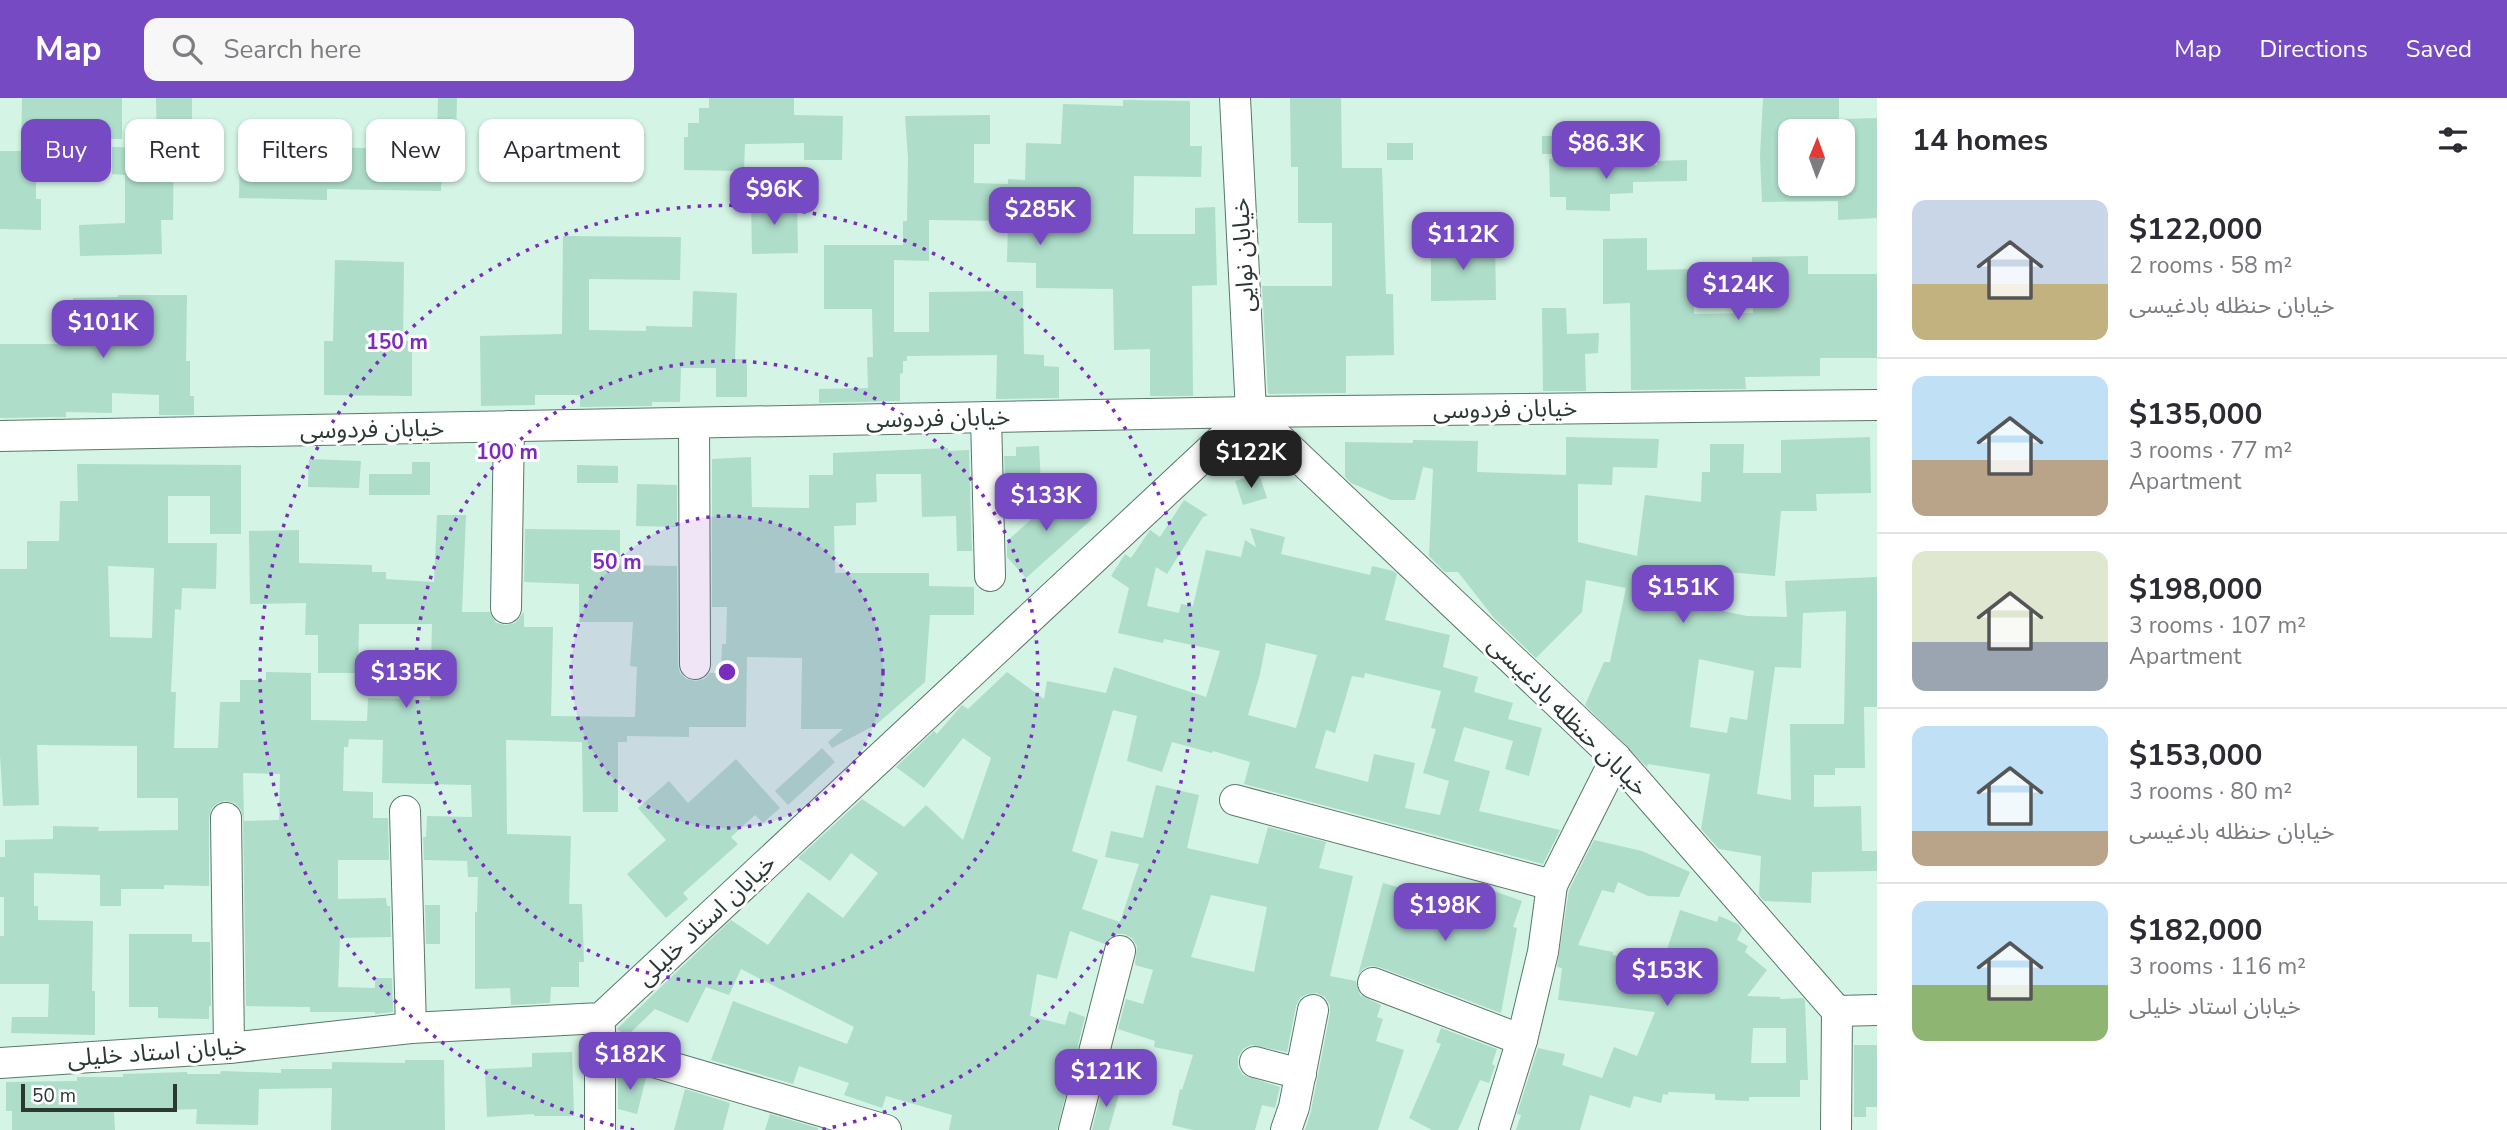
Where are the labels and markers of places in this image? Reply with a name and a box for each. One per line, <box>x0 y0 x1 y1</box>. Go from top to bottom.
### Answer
pin: $86.3K <box>1549 122 1663 181</box>
pin: $96K <box>733 167 815 227</box>
pin: $285K <box>991 188 1089 247</box>
pin: $112K <box>1414 212 1512 272</box>
pin: $124K <box>1689 262 1787 322</box>
pin: $101K <box>54 300 152 360</box>
pin: $122K <box>1202 430 1300 490</box>
pin: $133K <box>997 474 1095 533</box>
pin: $151K <box>1634 566 1732 625</box>
pin: $135K <box>357 650 455 710</box>
centre of rings <box>715 660 739 684</box>
pin: $198K <box>1396 884 1494 943</box>
pin: $153K <box>1618 948 1716 1008</box>
pin: $182K <box>581 1032 679 1092</box>
pin: $121K <box>1057 1049 1155 1109</box>

